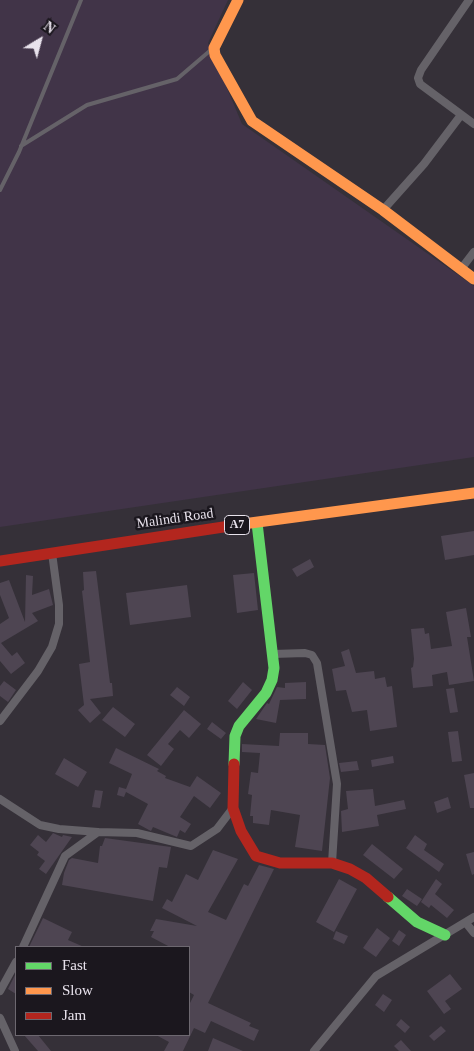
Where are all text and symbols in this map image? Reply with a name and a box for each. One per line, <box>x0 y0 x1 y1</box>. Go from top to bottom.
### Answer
north arrow <box>15 15 65 65</box>
text: N <box>41 19 58 37</box>
street label: Malindi Road <box>136 505 214 533</box>
road number: A7 <box>224 516 250 534</box>
legend <box>15 946 190 1036</box>
text: Fast <box>62 957 87 973</box>
text: Slow <box>62 982 93 998</box>
text: Jam <box>62 1007 86 1023</box>

